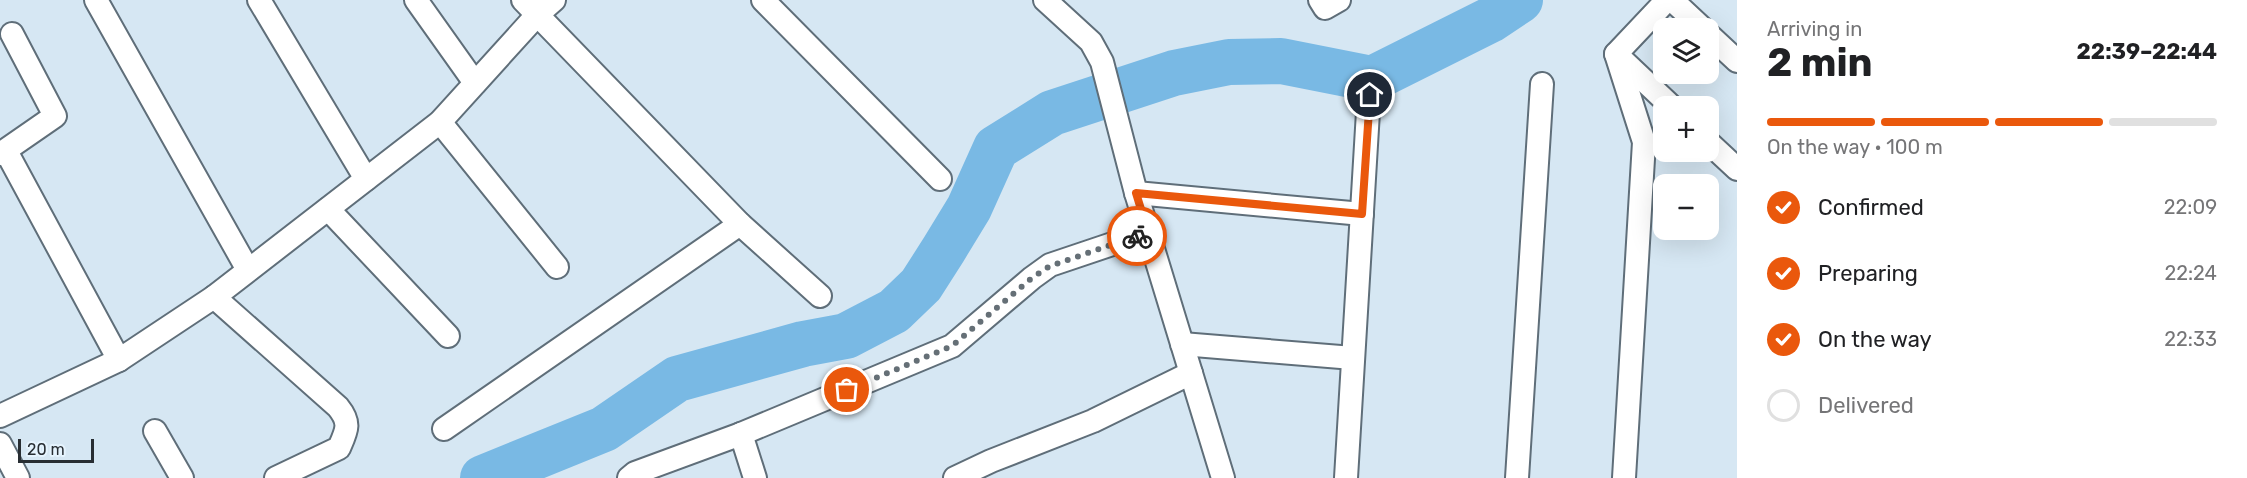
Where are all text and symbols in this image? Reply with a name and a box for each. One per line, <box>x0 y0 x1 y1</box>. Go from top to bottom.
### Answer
text: Arriving in <box>1767 17 1862 41</box>
map controls <box>1653 18 1719 240</box>
button: layers <box>1653 18 1719 84</box>
text: 22:39–22:44 <box>2077 38 2217 65</box>
text: 2 min <box>1767 40 1873 86</box>
pin <box>1344 69 1395 120</box>
icon: home <box>1353 78 1386 111</box>
button: + <box>1653 96 1719 162</box>
text: On the way · 100 m <box>1767 135 1943 159</box>
button: − <box>1653 174 1719 240</box>
icon: check <box>1767 191 1800 224</box>
text: Confirmed <box>1818 194 1924 221</box>
text: 22:09 <box>2164 195 2217 219</box>
courier <box>1107 206 1167 266</box>
icon: bike <box>1121 220 1154 253</box>
icon: check <box>1767 257 1800 290</box>
text: Preparing <box>1818 260 1918 287</box>
text: 22:24 <box>2164 261 2217 285</box>
icon: check <box>1767 323 1800 356</box>
text: On the way <box>1818 326 1932 353</box>
text: 22:33 <box>2164 327 2217 351</box>
pin <box>821 364 872 415</box>
icon: bag <box>830 373 863 406</box>
text: Delivered <box>1818 392 1914 419</box>
scale bar <box>18 436 94 464</box>
text: 20 m <box>27 440 65 459</box>

